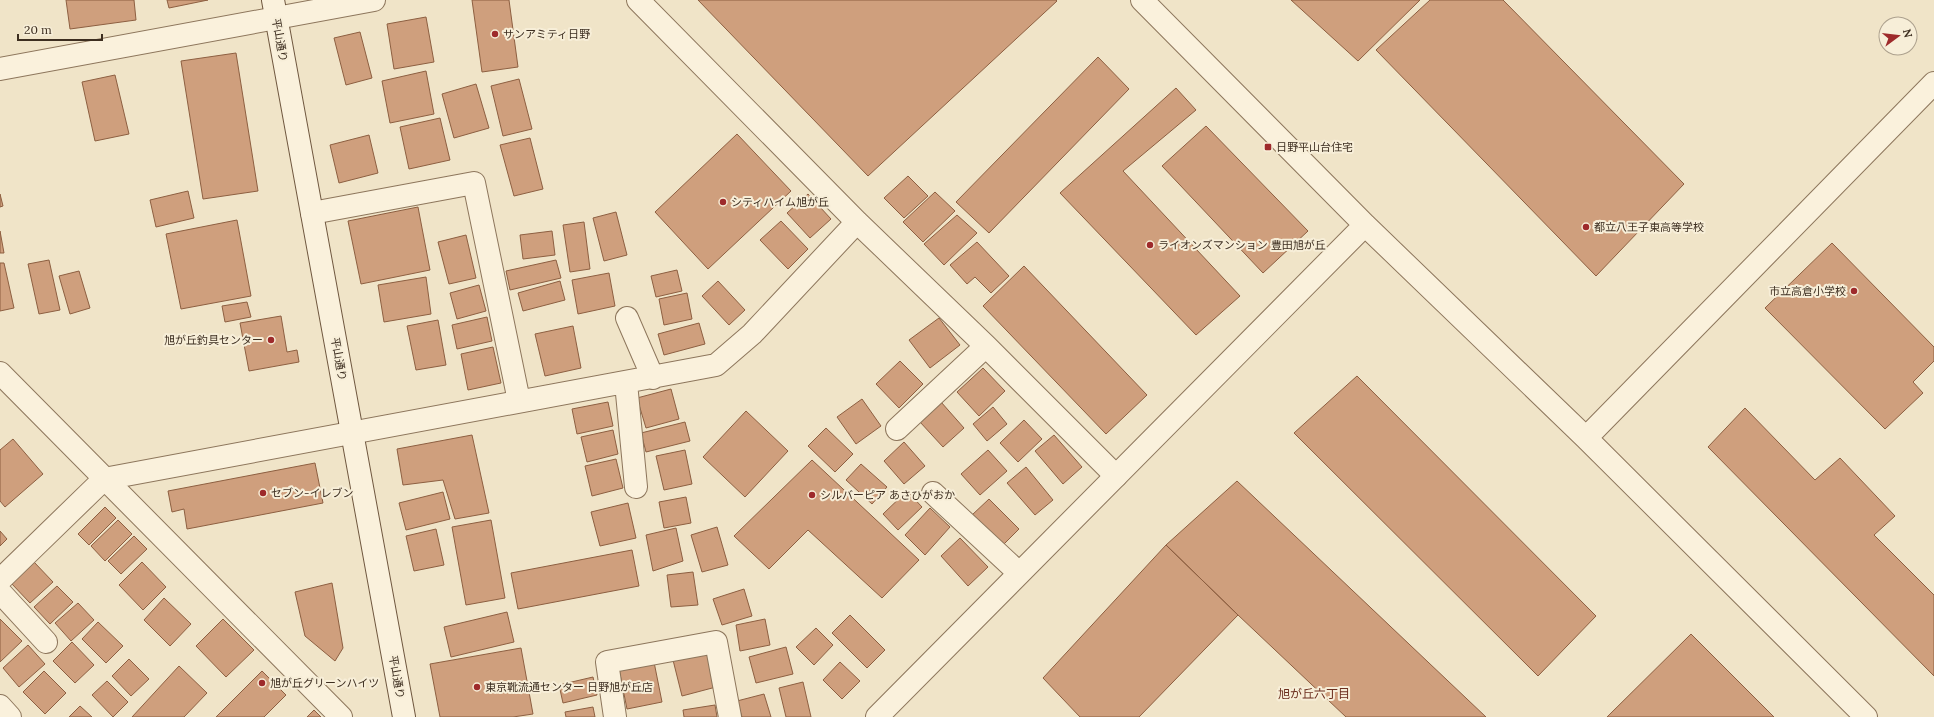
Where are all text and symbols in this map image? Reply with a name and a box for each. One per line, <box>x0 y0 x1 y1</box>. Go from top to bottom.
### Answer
scale bar <box>18 16 102 42</box>
north arrow <box>1878 16 1918 56</box>
street label: 平山通り <box>269 17 291 63</box>
text: 20 m <box>24 22 52 37</box>
place label: サンアミティ日野 <box>503 27 590 41</box>
text: N <box>1900 27 1916 40</box>
marker: サンアミティ日野 <box>490 29 500 39</box>
place label: 日野平山台住宅 <box>1276 140 1353 154</box>
marker: 日野平山台住宅 <box>1263 142 1273 152</box>
place label: シティハイム旭が丘 <box>731 195 829 209</box>
marker: シティハイム旭が丘 <box>718 197 728 207</box>
place label: 都立八王子東高等学校 <box>1594 220 1704 234</box>
marker: 都立八王子東高等学校 <box>1581 222 1591 232</box>
place label: ライオンズマンション 豊田旭が丘 <box>1158 238 1326 252</box>
marker: ライオンズマンション 豊田旭が丘 <box>1145 240 1155 250</box>
place label: 市立高倉小学校 <box>1769 284 1846 298</box>
marker: 市立高倉小学校 <box>1849 286 1859 296</box>
place label: 旭が丘釣具センター <box>164 333 263 347</box>
marker: 旭が丘釣具センター <box>266 335 276 345</box>
street label: 平山通り <box>328 336 350 382</box>
place label: セブン-イレブン <box>271 486 353 500</box>
marker: セブン-イレブン <box>258 488 268 498</box>
place label: シルバーピア あさひがおか <box>820 488 955 502</box>
marker: シルバーピア あさひがおか <box>807 490 817 500</box>
street label: 平山通り <box>386 654 408 700</box>
place label: 旭が丘グリーンハイツ <box>270 676 379 690</box>
marker: 旭が丘グリーンハイツ <box>257 678 267 688</box>
place label: 東京靴流通センター 日野旭が丘店 <box>485 680 653 694</box>
marker: 東京靴流通センター 日野旭が丘店 <box>472 682 482 692</box>
district label: 旭が丘六丁目 <box>1278 686 1350 701</box>

